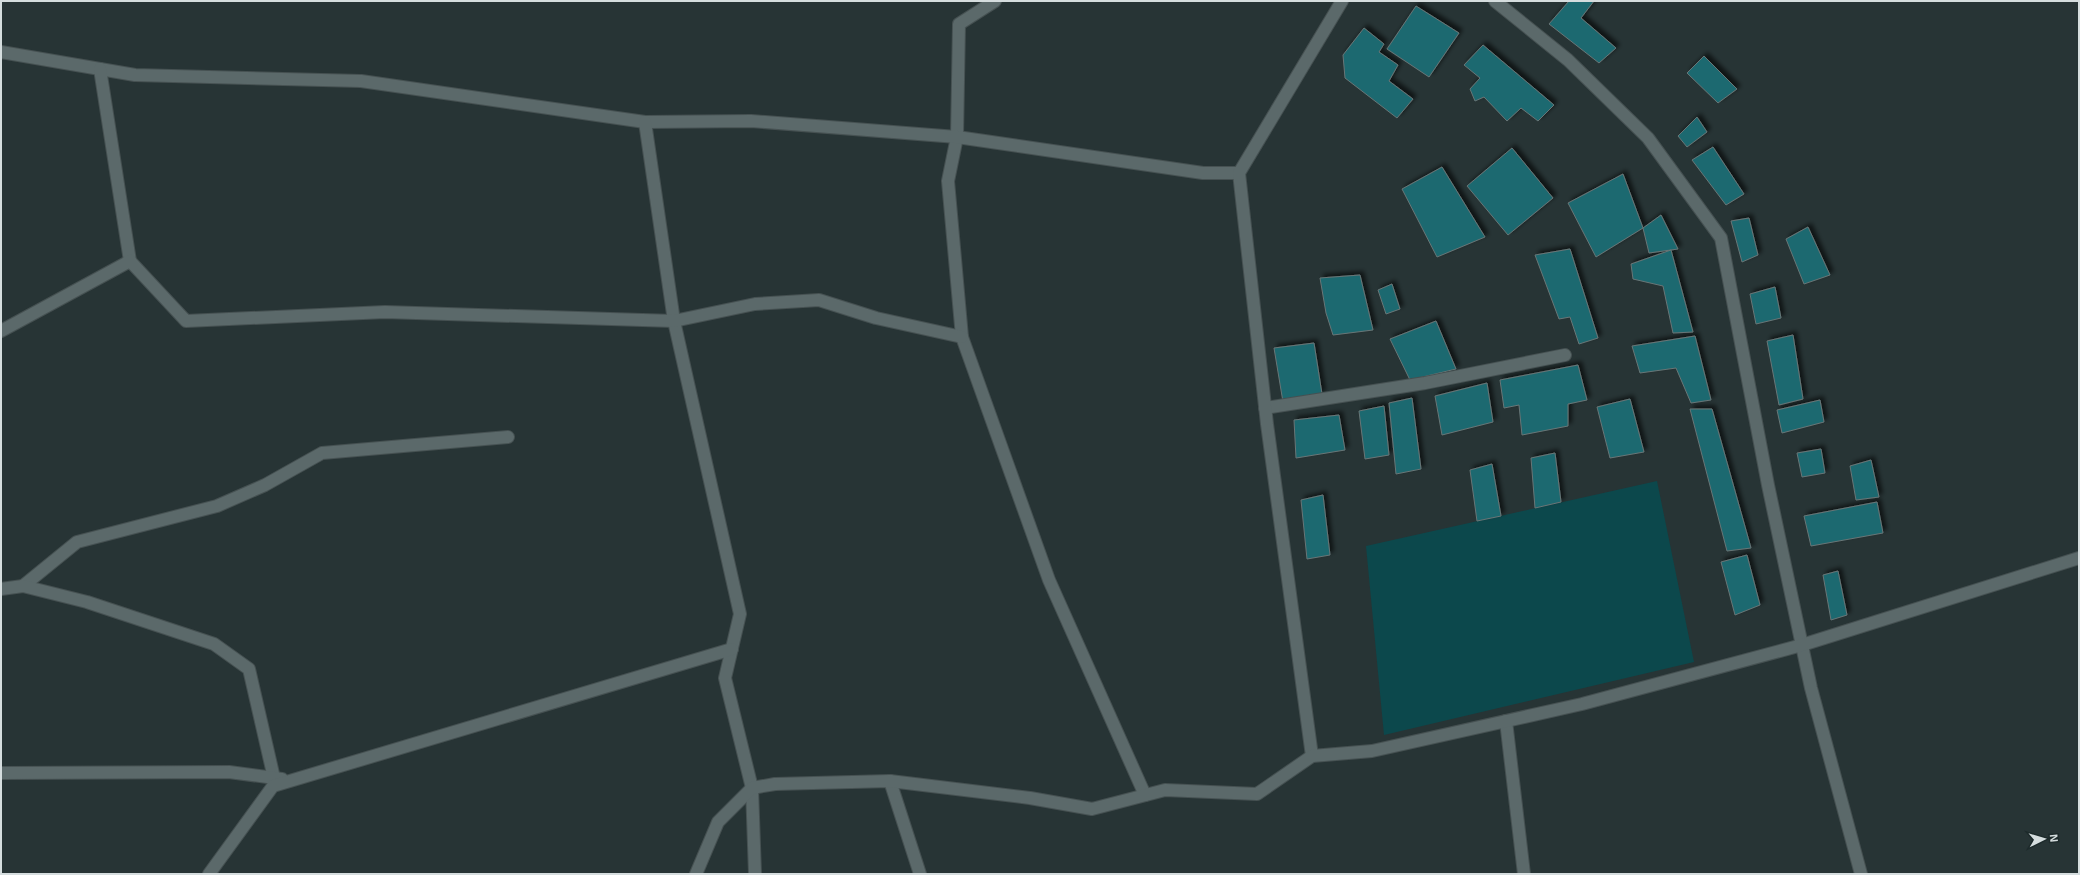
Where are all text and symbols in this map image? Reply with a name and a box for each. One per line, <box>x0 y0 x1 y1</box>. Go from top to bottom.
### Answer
north arrow <box>2024 819 2064 859</box>
text: N <box>2048 834 2060 843</box>

